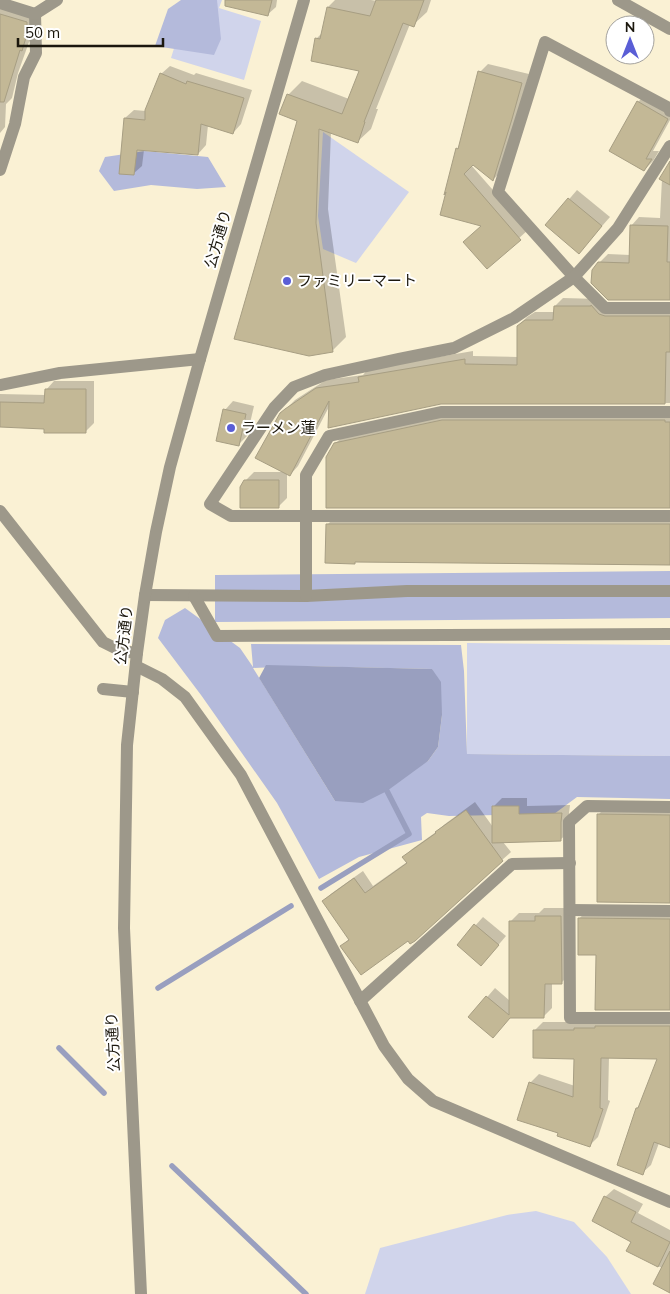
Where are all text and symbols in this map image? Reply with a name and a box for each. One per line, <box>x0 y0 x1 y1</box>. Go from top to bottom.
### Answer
scale bar <box>18 15 162 47</box>
north arrow <box>605 15 655 65</box>
text: N <box>625 18 635 36</box>
text: 50 m <box>25 23 60 42</box>
street label: 公方通り <box>200 207 235 270</box>
place label: ファミリーマート <box>297 271 417 290</box>
marker: ファミリーマート <box>281 275 293 287</box>
place label: ラーメン蓮 <box>241 418 315 437</box>
marker: ラーメン蓮 <box>225 422 237 434</box>
street label: 公方通り <box>110 604 137 666</box>
street label: 公方通り <box>101 1012 124 1072</box>

